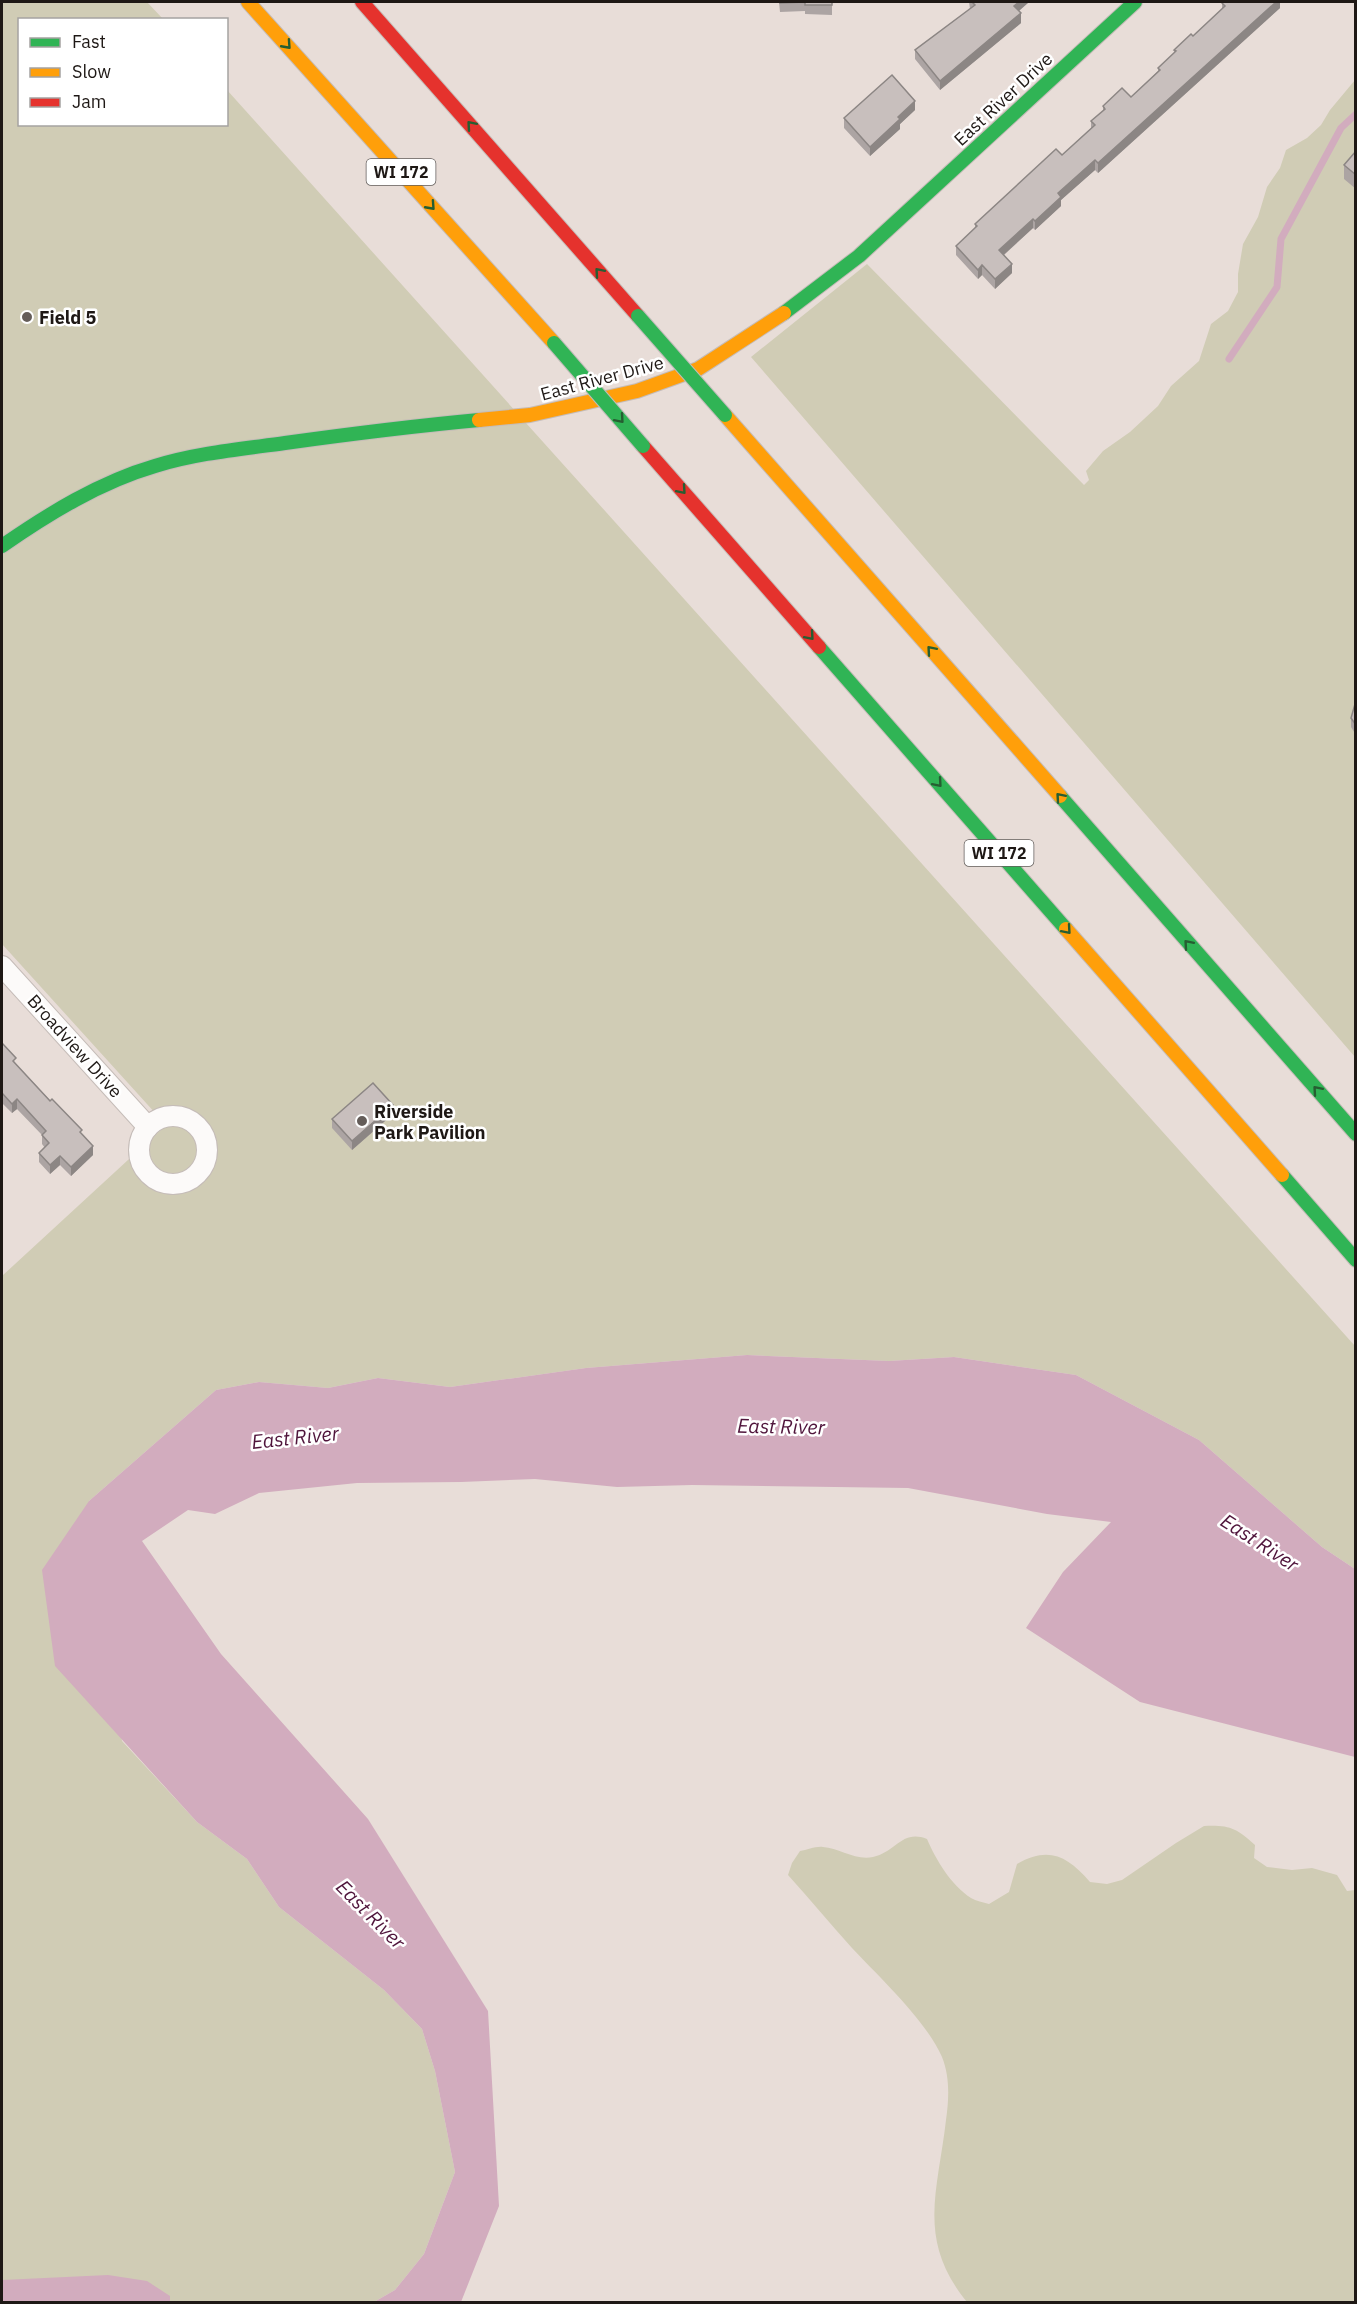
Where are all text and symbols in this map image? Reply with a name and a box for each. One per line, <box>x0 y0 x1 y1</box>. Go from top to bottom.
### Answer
legend <box>18 18 228 126</box>
text: Fast <box>72 30 106 53</box>
one-way arrow <box>280 38 291 49</box>
street label: East River Drive <box>949 47 1057 151</box>
text: Slow <box>72 60 111 83</box>
text: Jam <box>72 90 107 113</box>
one-way arrow <box>467 121 478 132</box>
road number: WI 172 <box>366 159 436 185</box>
one-way arrow <box>424 199 435 210</box>
one-way arrow <box>595 268 606 279</box>
place label: Field 5 <box>39 306 96 329</box>
marker: Field 5 <box>20 310 34 324</box>
street label: East River Drive <box>538 350 666 405</box>
one-way arrow <box>613 412 624 423</box>
one-way arrow <box>675 483 686 494</box>
one-way arrow <box>803 630 814 640</box>
one-way arrow <box>927 646 938 657</box>
one-way arrow <box>931 776 942 787</box>
one-way arrow <box>1056 793 1067 804</box>
road number: WI 172 <box>964 840 1034 866</box>
one-way arrow <box>1060 923 1071 934</box>
one-way arrow <box>1184 940 1195 950</box>
street label: Broadview Drive <box>22 989 128 1103</box>
one-way arrow <box>1313 1086 1324 1097</box>
place label: Riverside Park Pavilion <box>374 1100 486 1144</box>
marker: Riverside Park Pavilion <box>355 1114 369 1128</box>
water label: East River <box>737 1412 826 1440</box>
water label: East River <box>250 1419 341 1455</box>
water label: East River <box>1216 1507 1305 1578</box>
water label: East River <box>330 1873 412 1955</box>

